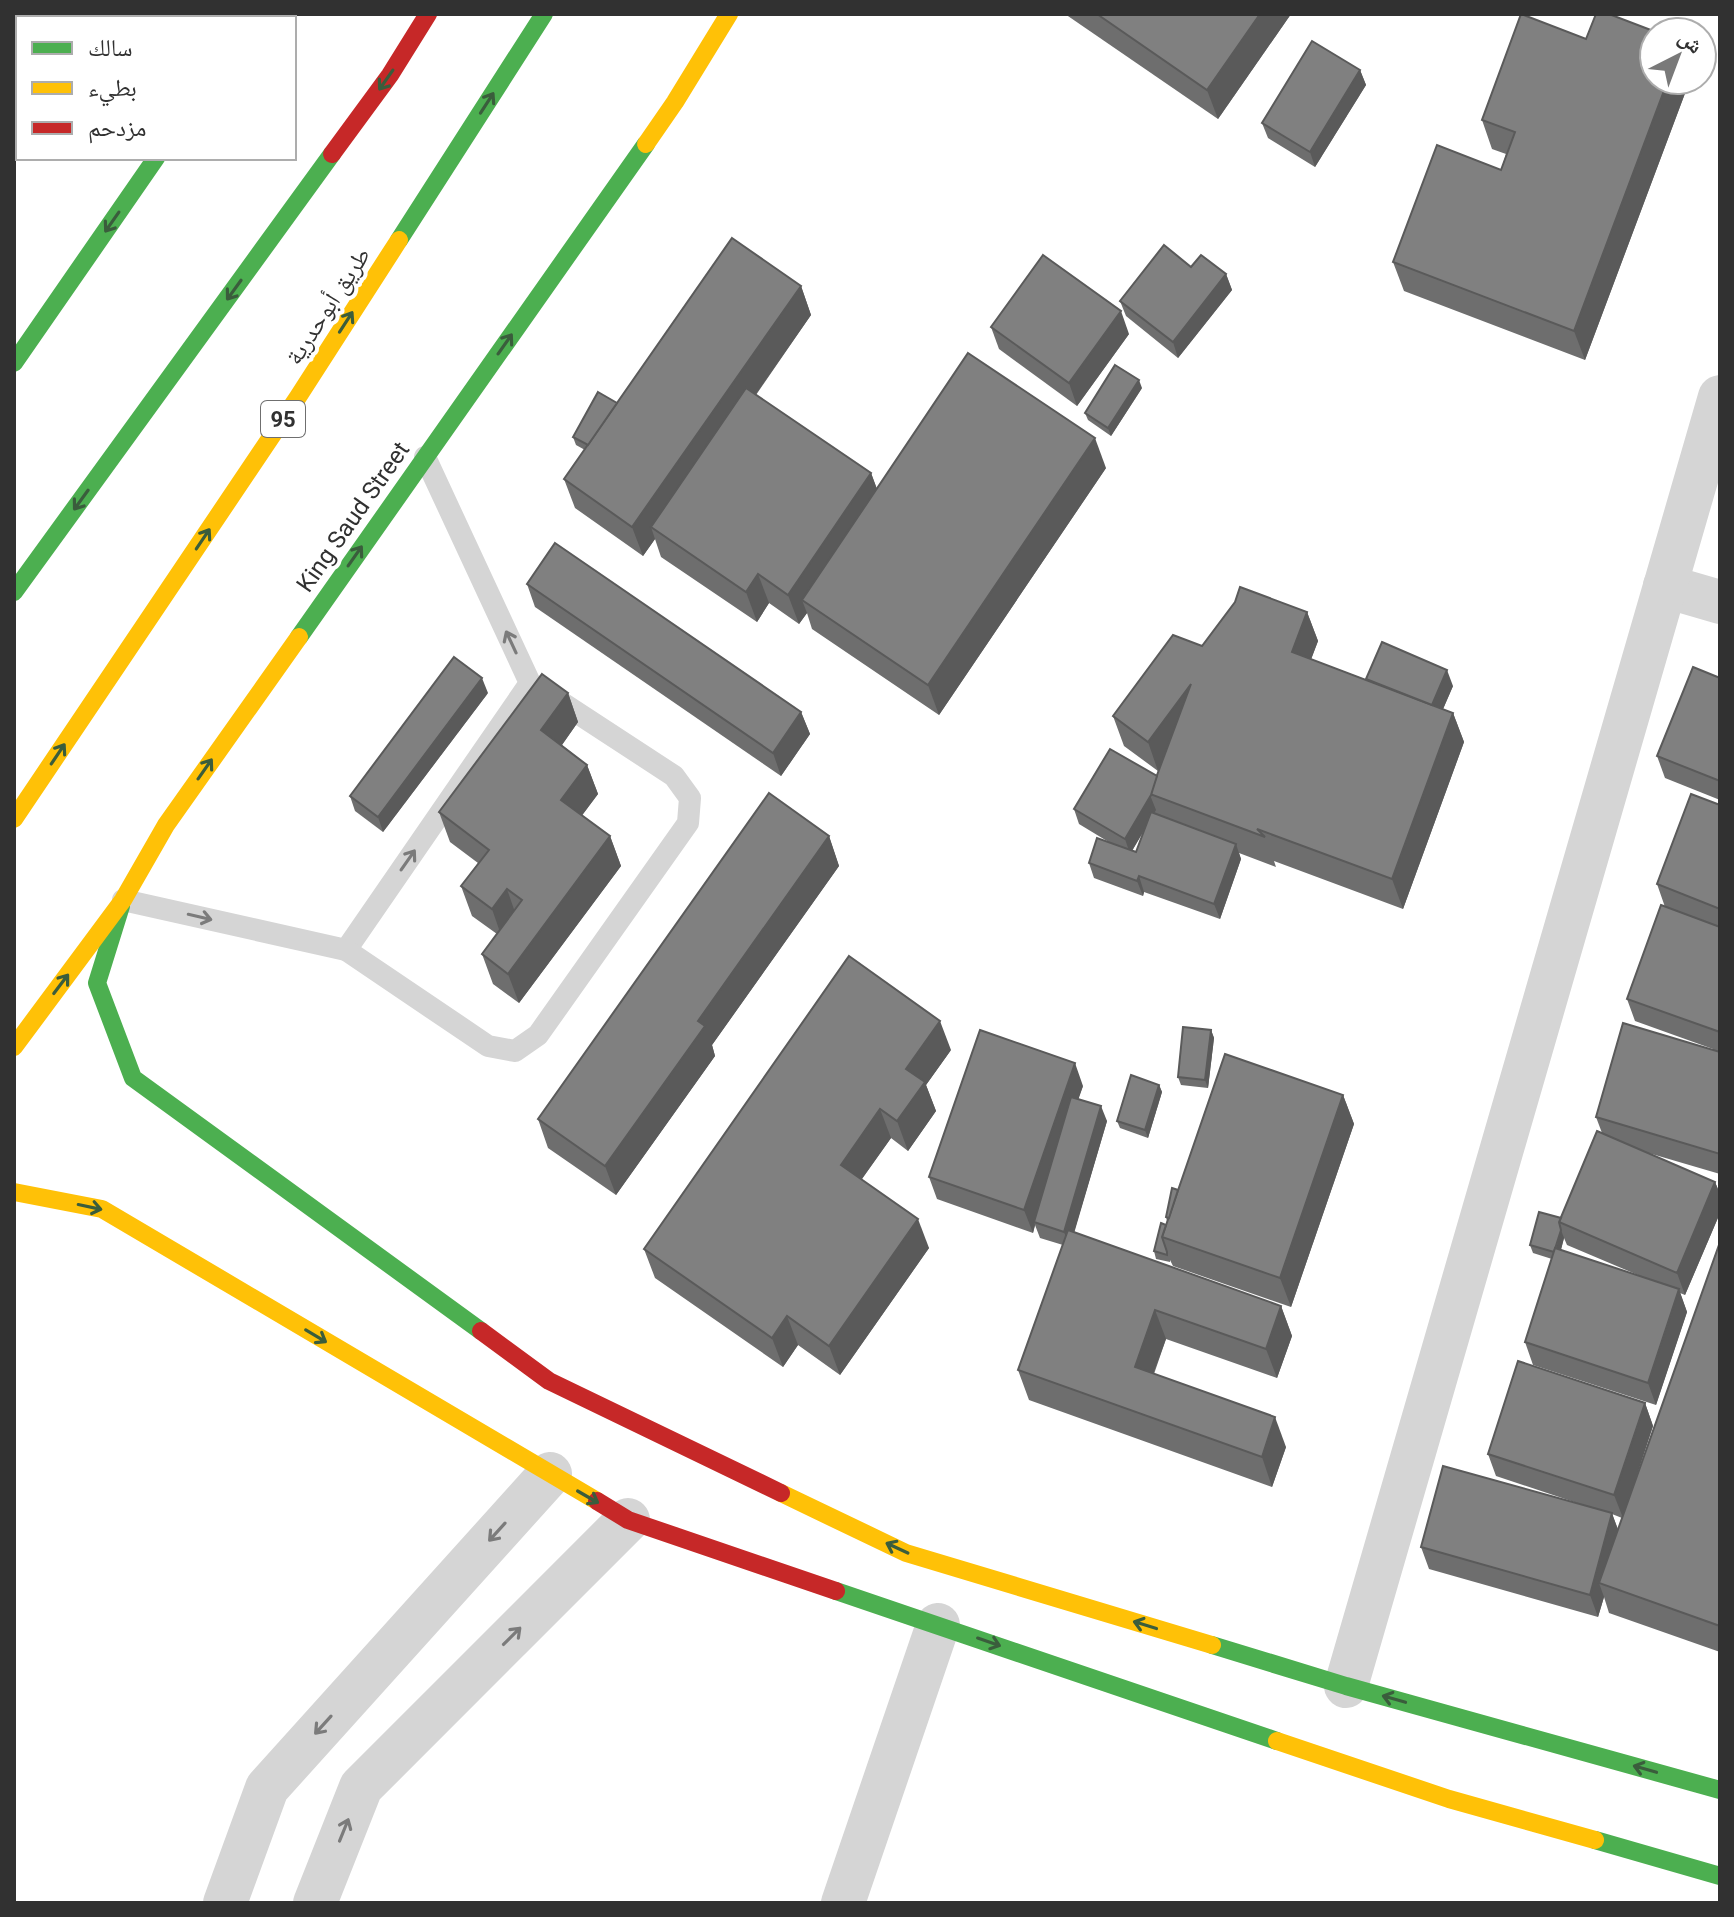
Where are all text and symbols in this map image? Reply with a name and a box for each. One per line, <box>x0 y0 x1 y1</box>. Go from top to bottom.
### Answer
legend <box>16 16 296 160</box>
north arrow <box>1638 16 1718 96</box>
text: ش <box>1673 24 1708 59</box>
text: سالك <box>88 34 133 62</box>
one-way arrow <box>378 68 394 90</box>
text: بطيء <box>88 74 137 107</box>
one-way arrow <box>479 92 495 115</box>
text: مزدحم <box>88 114 147 144</box>
one-way arrow <box>104 211 120 233</box>
street label: طريق أبوحدرية <box>280 242 376 370</box>
one-way arrow <box>225 279 242 300</box>
one-way arrow <box>339 311 355 334</box>
one-way arrow <box>496 333 513 355</box>
road number: 95 <box>261 401 305 437</box>
street label: King Saud Street <box>291 436 415 597</box>
one-way arrow <box>73 489 89 511</box>
one-way arrow <box>194 528 211 550</box>
one-way arrow <box>346 546 363 567</box>
one-way arrow <box>503 630 518 654</box>
one-way arrow <box>49 744 66 766</box>
one-way arrow <box>197 758 213 780</box>
one-way arrow <box>400 849 416 871</box>
one-way arrow <box>186 910 212 925</box>
one-way arrow <box>52 974 69 996</box>
one-way arrow <box>77 1200 103 1215</box>
one-way arrow <box>304 1328 327 1344</box>
one-way arrow <box>576 1489 599 1505</box>
one-way arrow <box>489 1522 507 1542</box>
one-way arrow <box>885 1540 910 1555</box>
one-way arrow <box>1133 1617 1158 1631</box>
one-way arrow <box>502 1627 521 1646</box>
one-way arrow <box>976 1636 1001 1651</box>
one-way arrow <box>1382 1691 1408 1706</box>
one-way arrow <box>315 1715 333 1735</box>
one-way arrow <box>1632 1760 1658 1775</box>
one-way arrow <box>338 1818 352 1843</box>

